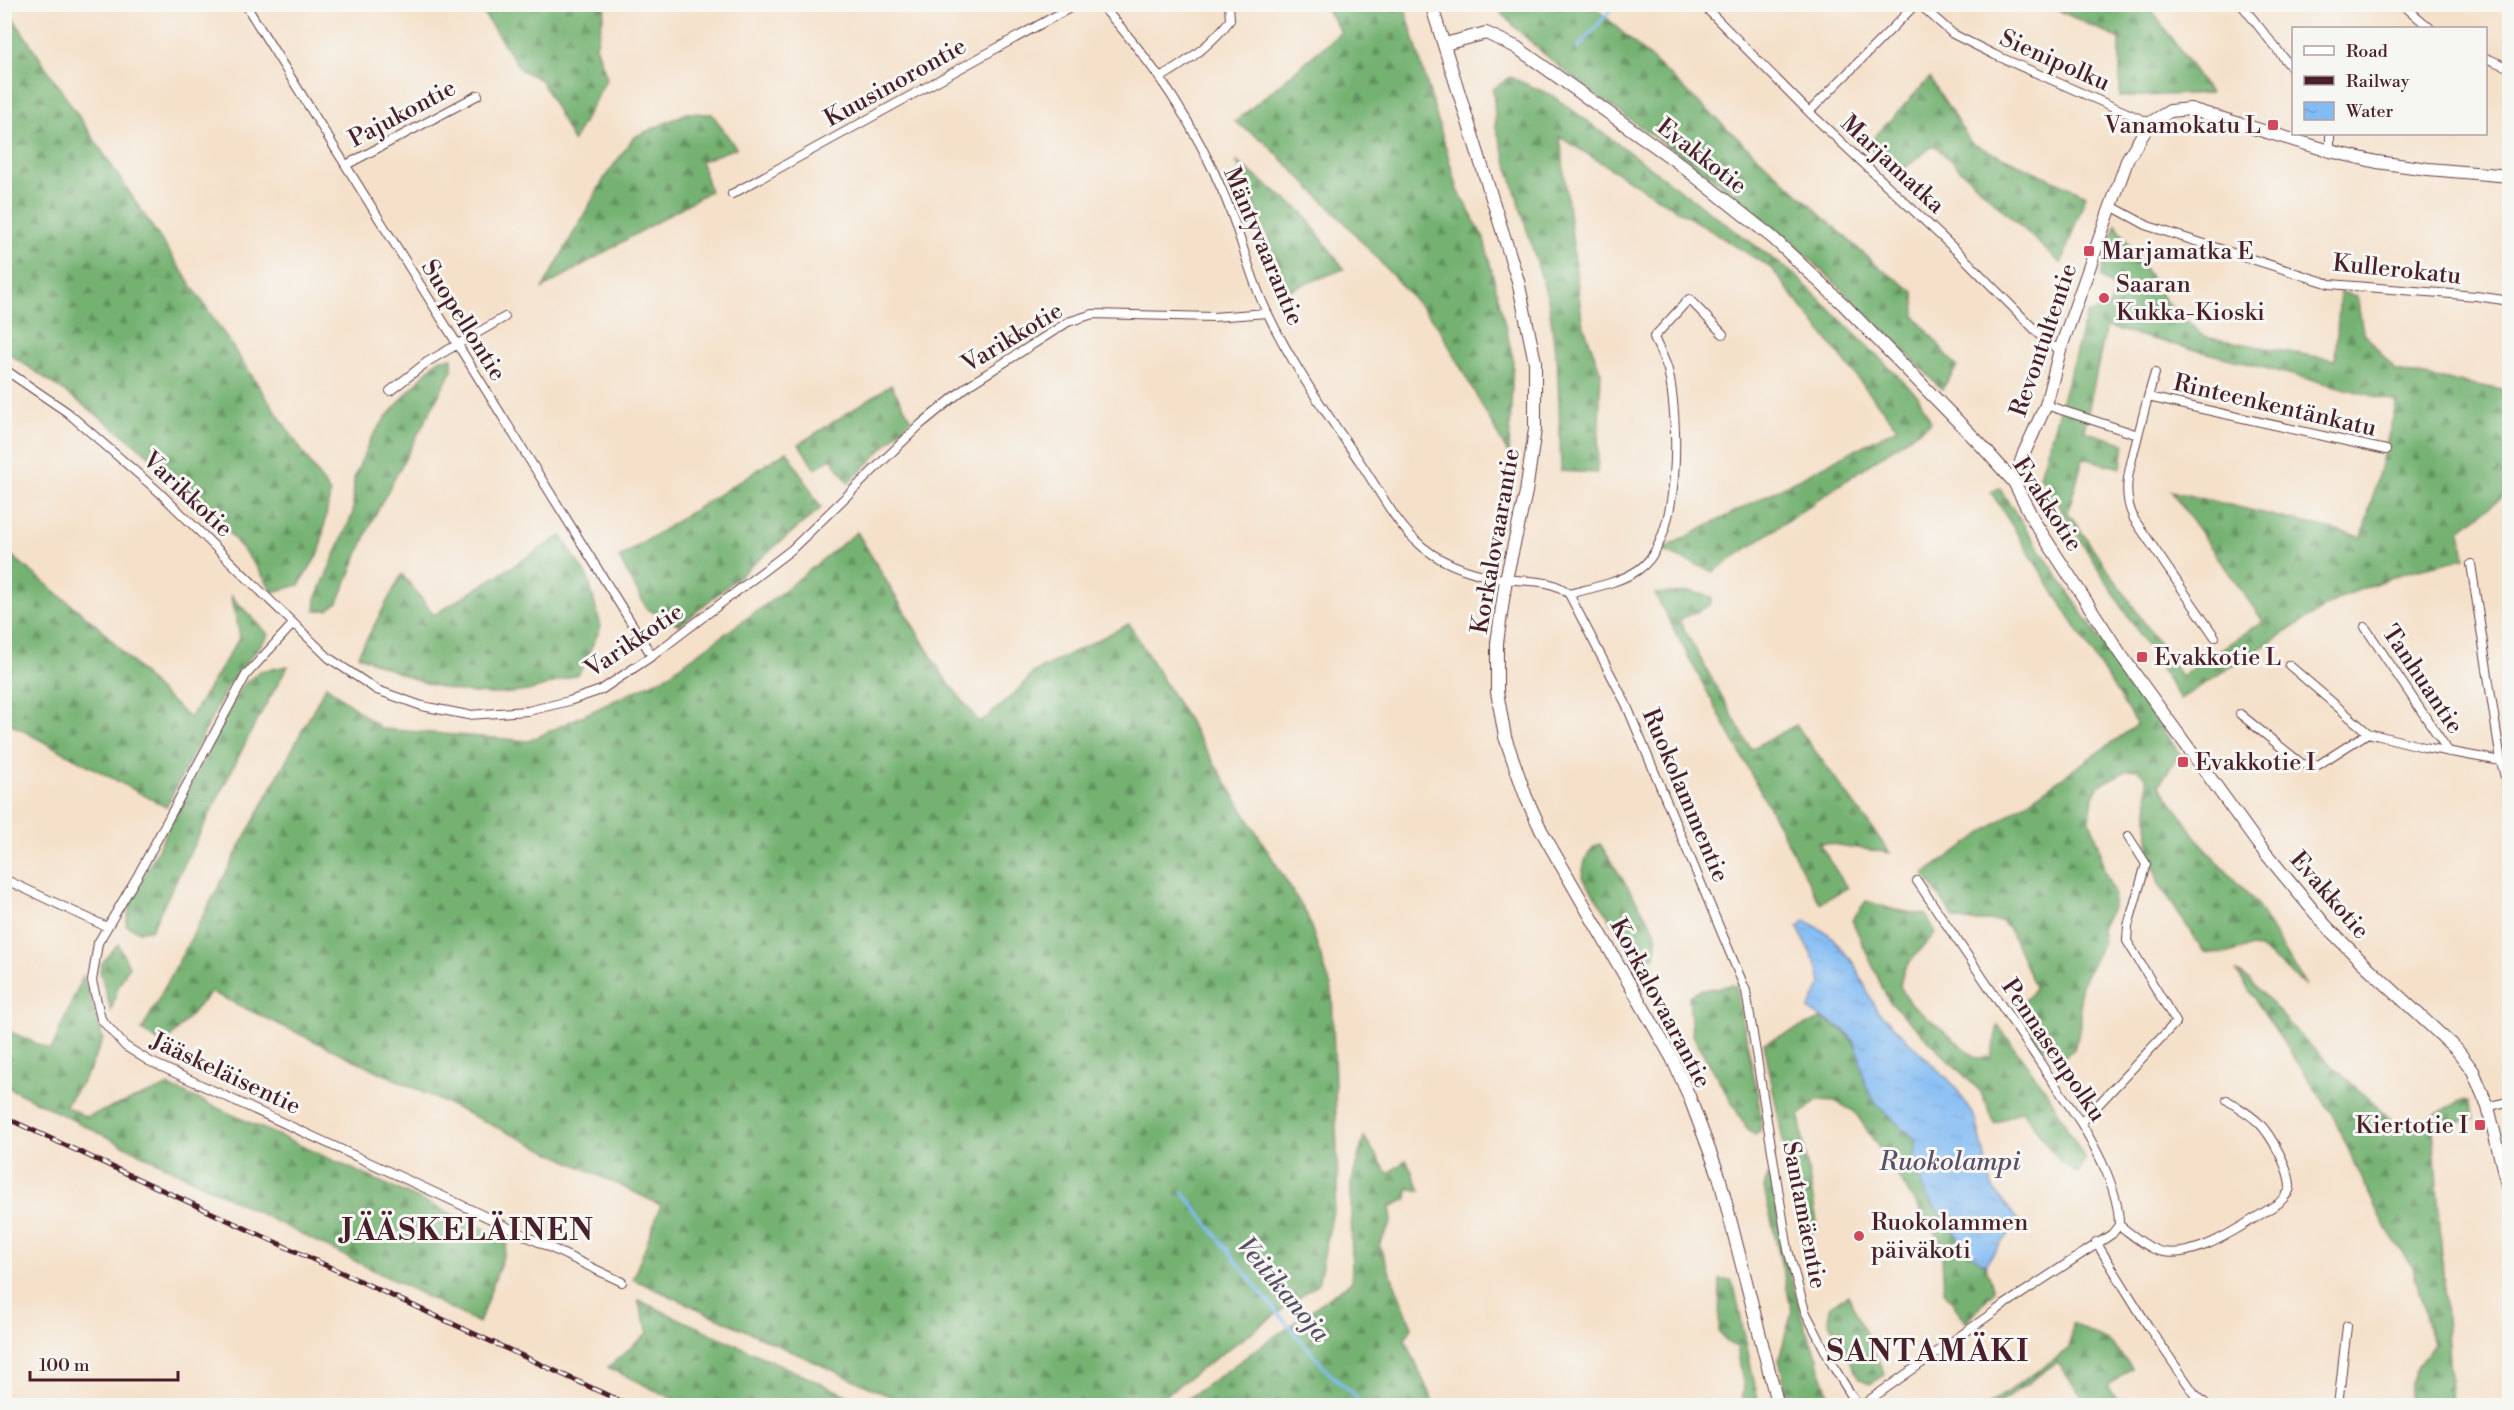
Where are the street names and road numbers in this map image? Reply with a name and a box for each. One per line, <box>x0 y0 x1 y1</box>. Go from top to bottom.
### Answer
street label: Sienipolku <box>1995 23 2115 99</box>
street label: Kuusinorontie <box>819 31 972 134</box>
street label: Pajukontie <box>344 73 461 155</box>
street label: Marjamatka <box>1834 109 1951 221</box>
street label: Evakkotie <box>1650 112 1753 201</box>
street label: Mäntyvaarantie <box>1216 163 1310 330</box>
street label: Kullerokatu <box>2331 248 2463 292</box>
street label: Suopellontie <box>414 254 512 387</box>
street label: Revontultentie <box>2004 260 2084 421</box>
street label: Varikkotie <box>956 296 1069 380</box>
street label: Rinteenkentänkatu <box>2170 368 2379 444</box>
street label: Varikkotie <box>135 445 239 544</box>
street label: Korkalovaarantie <box>1465 446 1527 636</box>
street label: Evakkotie <box>2006 452 2089 557</box>
street label: Varikkotie <box>579 597 690 685</box>
street label: Tanhuantie <box>2375 619 2470 740</box>
street label: Ruokolammentie <box>1635 704 1735 887</box>
street label: Evakkotie <box>2283 846 2375 946</box>
street label: Korkalovaarantie <box>1603 914 1717 1093</box>
street label: Pennasenpolku <box>1994 973 2112 1128</box>
street label: Jääskeläisentie <box>145 1026 305 1122</box>
street label: Santamäentie <box>1775 1139 1833 1291</box>

